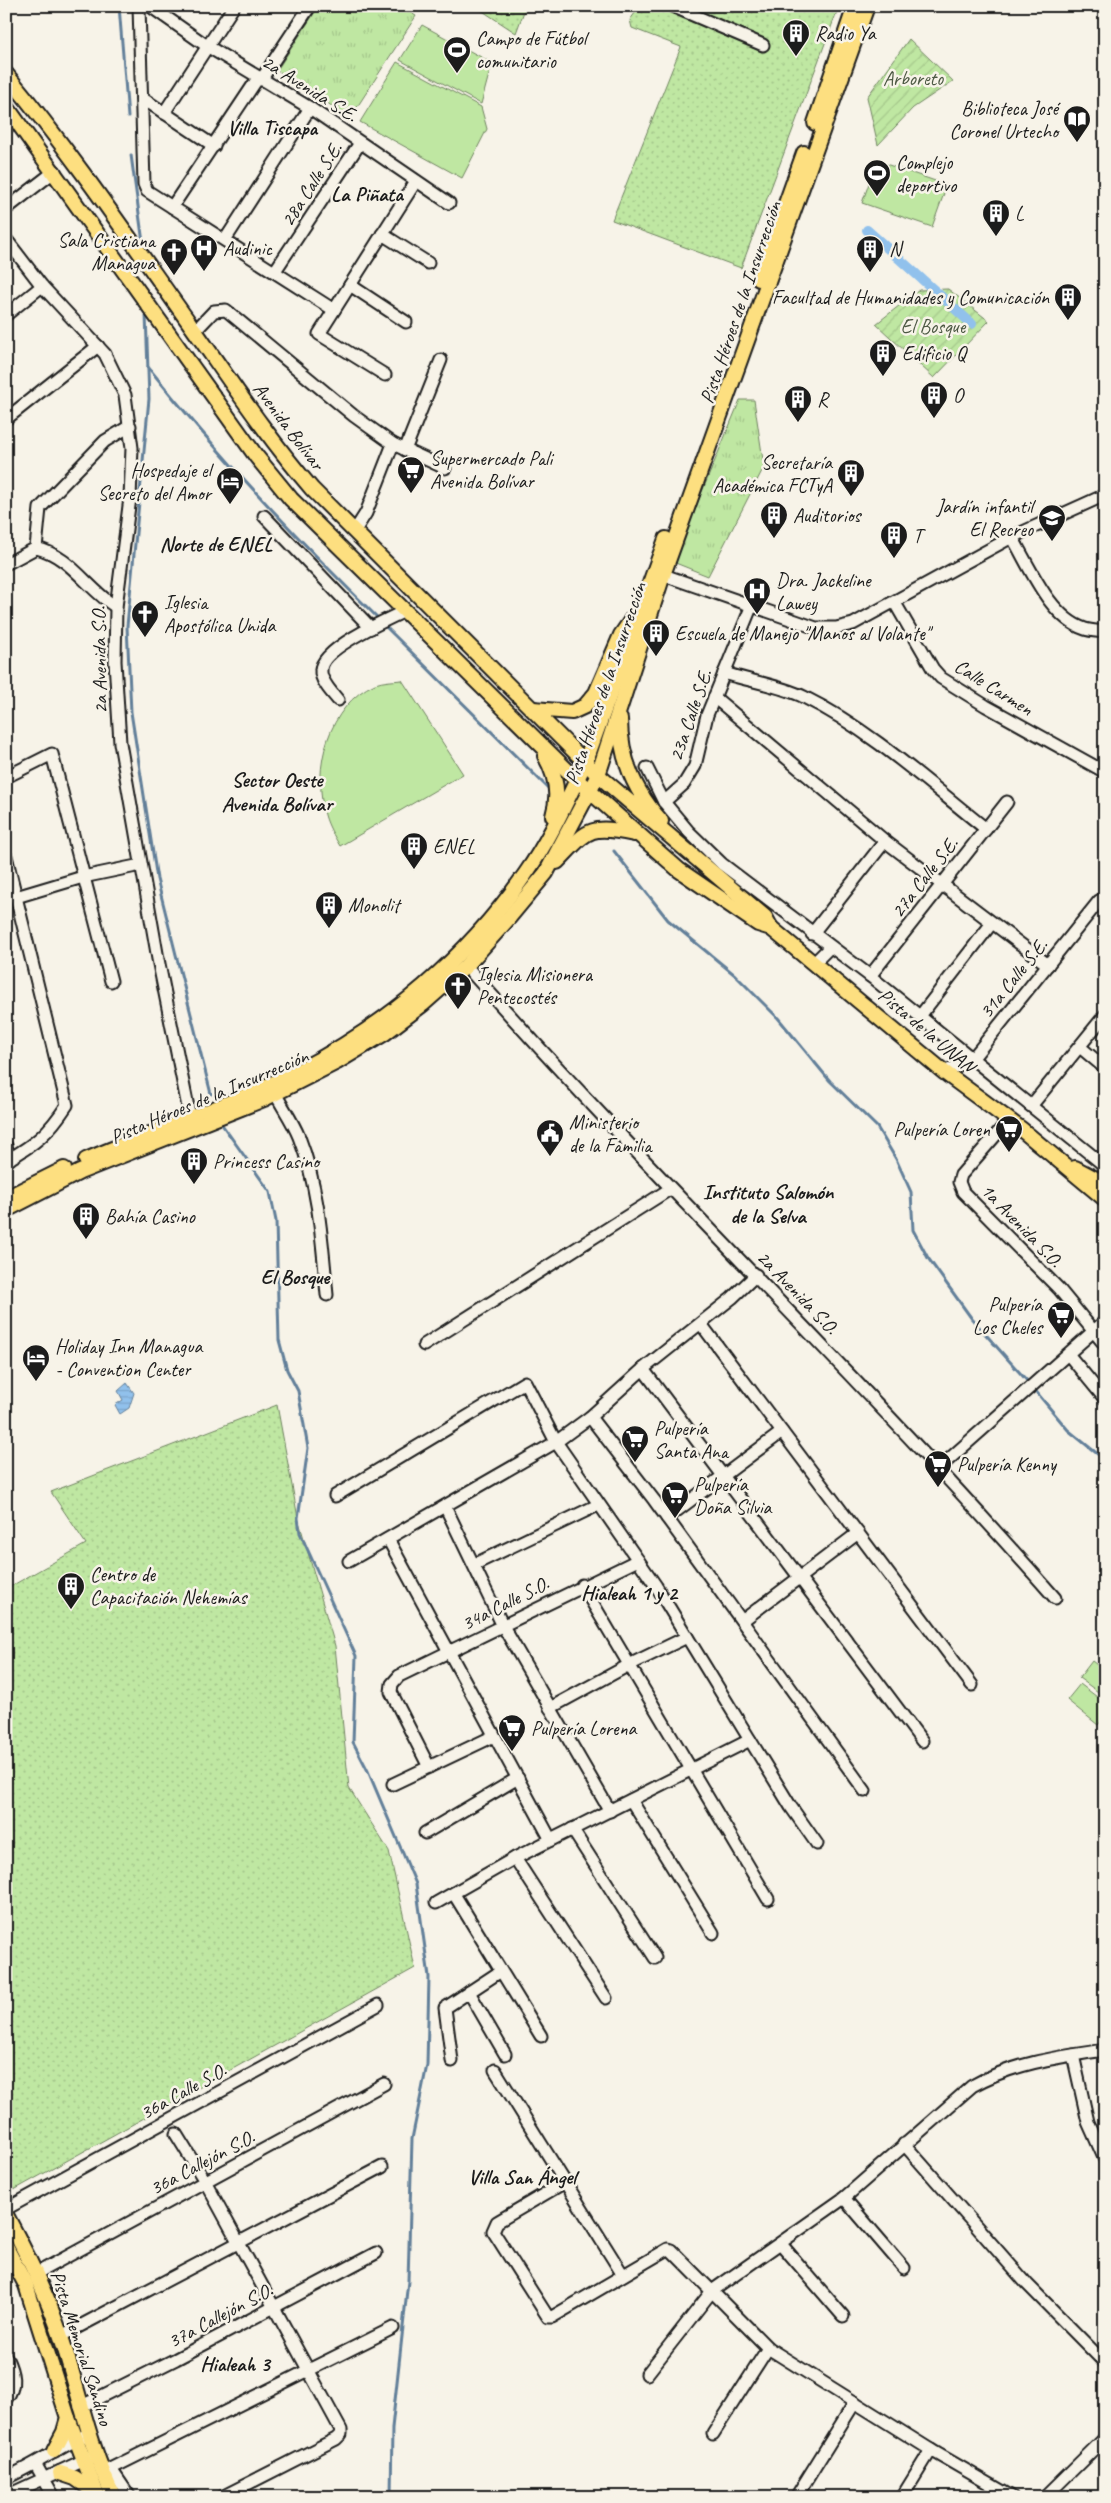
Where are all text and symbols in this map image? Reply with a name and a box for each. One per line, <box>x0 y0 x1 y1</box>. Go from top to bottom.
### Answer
building icon: Radio Ya <box>781 18 811 57</box>
place label: Radio Ya <box>815 21 877 46</box>
place label: Campo de Fútbol comunitario <box>476 26 590 74</box>
sports icon: Campo de Fútbol comunitario <box>442 35 472 74</box>
street label: 2a Avenida S.E. <box>257 49 362 128</box>
park label: Arboreto <box>883 66 944 91</box>
place label: Biblioteca José Coronel Urtecho <box>950 96 1061 144</box>
library icon: Biblioteca José Coronel Urtecho <box>1062 104 1092 143</box>
district label: Villa Tiscapa <box>227 115 318 141</box>
street label: 28a Calle S.E. <box>275 137 348 231</box>
place label: Complejo deportivo <box>896 150 957 198</box>
sports icon: Complejo deportivo <box>862 158 892 197</box>
district label: La Piñata <box>331 181 404 207</box>
street label: Pista Héroes de la Insurrección <box>694 197 787 407</box>
building icon: L <box>981 198 1011 237</box>
place label: L <box>1015 201 1024 226</box>
place label: Sala Cristiana Managua <box>57 228 157 276</box>
hospital icon: Audinic <box>189 233 219 272</box>
building icon: N <box>855 234 885 273</box>
place label: Audinic <box>223 236 273 261</box>
church icon: Sala Cristiana Managua <box>159 237 189 276</box>
place label: N <box>889 237 904 262</box>
building icon: Facultad de Humanidades y Comunicación <box>1053 282 1083 321</box>
place label: Facultad de Humanidades y Comunicación <box>772 285 1050 310</box>
park label: El Bosque <box>901 314 967 339</box>
building icon: Edificio Q <box>868 338 898 377</box>
place label: Edificio Q <box>902 341 968 366</box>
street label: Avenida Bolívar <box>247 377 331 477</box>
building icon: O <box>919 380 949 419</box>
place label: O <box>953 383 965 408</box>
building icon: R <box>783 384 813 423</box>
place label: R <box>817 387 830 412</box>
place label: Supermercado Pali Avenida Bolívar <box>430 446 554 494</box>
place label: Secretaría Académica FCTyA <box>713 450 833 498</box>
supermarket icon: Supermercado Pali Avenida Bolívar <box>396 455 426 494</box>
place label: Hospedaje el Secreto del Amor <box>98 458 215 506</box>
building icon: Secretaría Académica FCTyA <box>836 458 866 497</box>
hotel icon: Hospedaje el Secreto del Amor <box>215 466 245 505</box>
place label: Jardín infantil El Recreo <box>935 494 1037 542</box>
building icon: Auditorios <box>759 500 789 539</box>
place label: Auditorios <box>793 503 863 528</box>
school or university icon: Jardín infantil El Recreo <box>1037 503 1067 542</box>
building icon: T <box>879 520 909 559</box>
place label: T <box>913 523 926 548</box>
district label: Norte de ENEL <box>160 531 273 557</box>
place label: Dra. Jackeline Lawey <box>776 568 872 616</box>
hospital icon: Dra. Jackeline Lawey <box>742 576 772 615</box>
street label: Pista Héroes de la Insurrección <box>559 578 652 788</box>
place label: Iglesia Apostólica Unida <box>164 590 276 638</box>
church icon: Iglesia Apostólica Unida <box>130 599 160 638</box>
street label: 2a Avenida S.O. <box>86 606 113 714</box>
building icon: Escuela de Manejo "Manos al Volante" <box>641 618 671 657</box>
place label: Escuela de Manejo "Manos al Volante" <box>675 621 934 646</box>
street label: Calle Carmen <box>950 653 1039 722</box>
street label: 23a Calle S.E. <box>663 666 718 764</box>
district label: Sector Oeste Avenida Bolívar <box>222 767 335 817</box>
building icon: ENEL <box>399 831 429 870</box>
street label: 27a Calle S.E. <box>885 832 964 923</box>
place label: ENEL <box>433 834 475 859</box>
building icon: Monolit <box>314 890 344 929</box>
place label: Monolit <box>348 893 403 918</box>
street label: 31a Calle S.E. <box>974 933 1053 1023</box>
place label: Iglesia Misionera Pentecostés <box>477 962 594 1010</box>
church icon: Iglesia Misionera Pentecostés <box>443 971 473 1010</box>
street label: Pista de la UNAN <box>873 983 982 1080</box>
street label: Pista Héroes de la Insurrección <box>107 1043 313 1149</box>
place label: Ministerio de la Familia <box>569 1110 653 1158</box>
supermarket icon: Pulpería Loren <box>994 1114 1024 1153</box>
place label: Pulpería Loren <box>893 1117 991 1142</box>
public building icon: Ministerio de la Familia <box>535 1118 565 1157</box>
building icon: Princess Casino <box>179 1146 209 1185</box>
place label: Princess Casino <box>213 1149 321 1174</box>
street label: 1a Avenida S.O. <box>975 1178 1068 1273</box>
district label: Instituto Salomón de la Selva <box>703 1179 835 1229</box>
building icon: Bahía Casino <box>71 1201 101 1240</box>
place label: Bahía Casino <box>105 1204 196 1229</box>
street label: 2a Avenida S.O. <box>751 1245 844 1340</box>
district label: El Bosque <box>261 1264 331 1290</box>
place label: Pulpería Los Cheles <box>973 1292 1044 1340</box>
supermarket icon: Pulpería Los Cheles <box>1046 1300 1076 1339</box>
place label: Holiday Inn Managua - Convention Center <box>55 1334 203 1382</box>
hotel icon: Holiday Inn Managua - Convention Center <box>21 1343 51 1382</box>
place label: Pulpería Santa Ana <box>654 1416 730 1464</box>
supermarket icon: Pulpería Santa Ana <box>620 1424 650 1463</box>
supermarket icon: Pulpería Kenny <box>923 1449 953 1488</box>
place label: Pulpería Kenny <box>957 1452 1058 1477</box>
place label: Pulpería Doña Silvia <box>694 1472 773 1520</box>
supermarket icon: Pulpería Doña Silvia <box>660 1480 690 1519</box>
place label: Centro de Capacitación Nehemías <box>90 1562 249 1610</box>
building icon: Centro de Capacitación Nehemías <box>56 1571 86 1610</box>
street label: 34a Calle S.O. <box>457 1571 553 1636</box>
district label: Hialeah 1 y 2 <box>581 1580 680 1606</box>
supermarket icon: Pulpería Lorena <box>497 1713 527 1752</box>
place label: Pulpería Lorena <box>531 1716 638 1741</box>
street label: 36a Calle S.O. <box>136 2058 231 2125</box>
street label: 36a Callejón S.O. <box>146 2124 259 2200</box>
district label: Villa San Ángel <box>468 2164 580 2190</box>
street label: Pista Memorial Sandino <box>45 2268 119 2429</box>
street label: 37a Callejón S.O. <box>164 2277 277 2353</box>
district label: Hialeah 3 <box>200 2351 272 2377</box>

